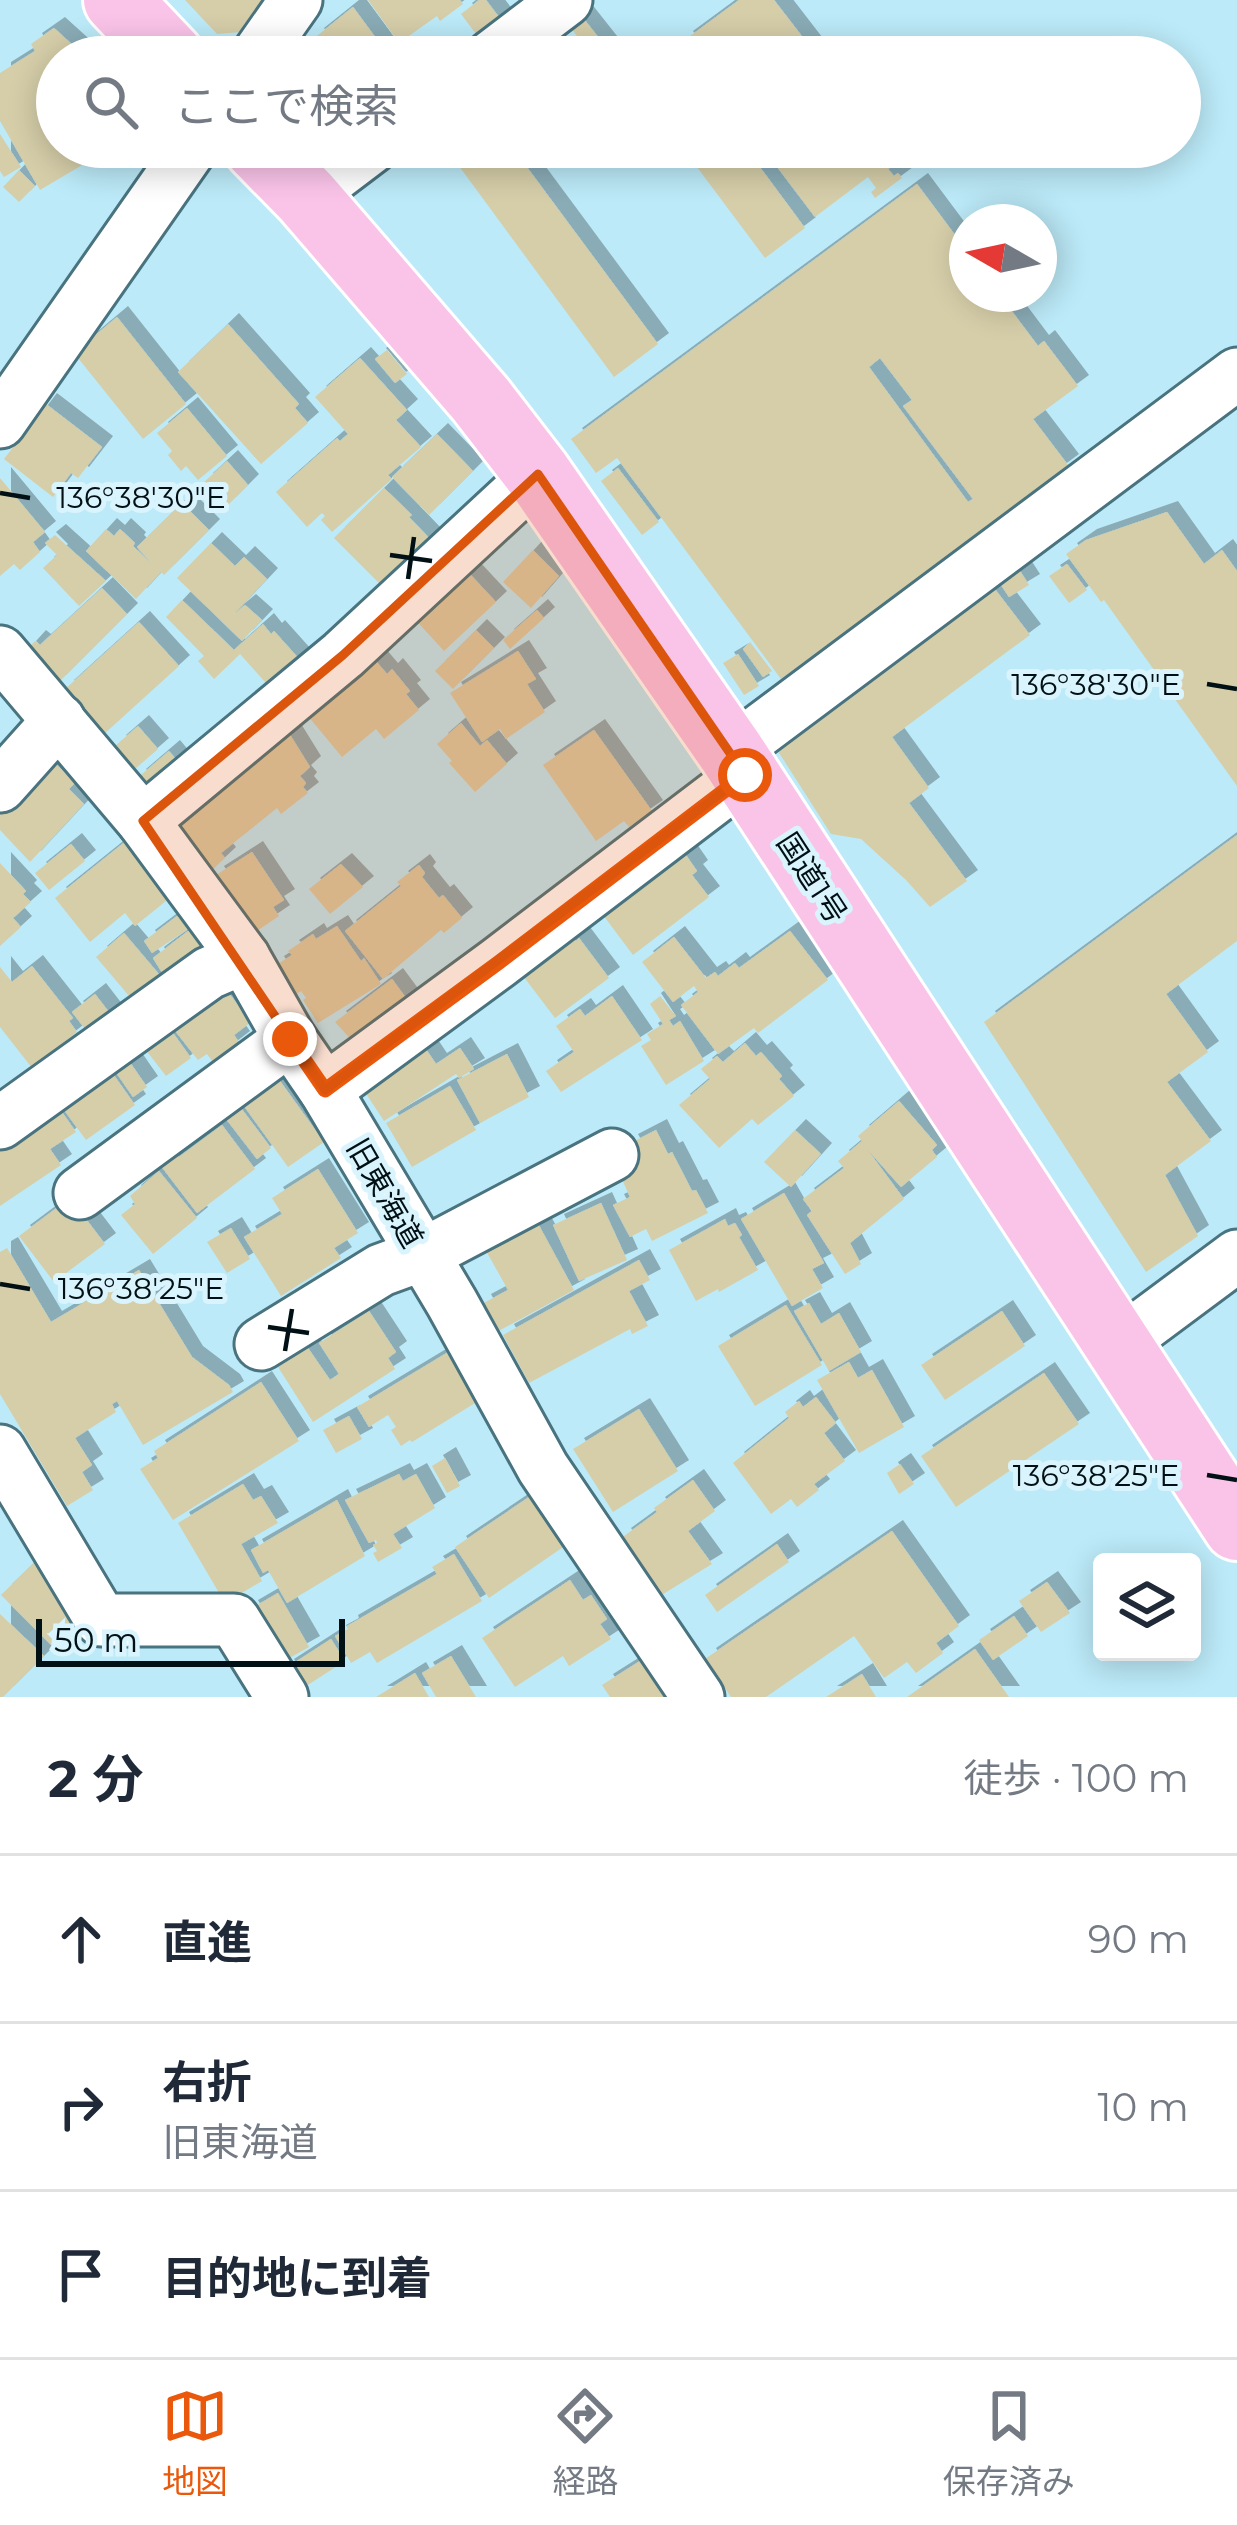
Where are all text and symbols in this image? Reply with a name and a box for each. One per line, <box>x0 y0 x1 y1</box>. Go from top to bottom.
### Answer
search box <box>36 36 1201 168</box>
icon: search <box>78 69 144 135</box>
text: ここで検索 <box>174 78 399 133</box>
north arrow <box>949 204 1057 312</box>
text: 136°38'30"E <box>56 479 226 516</box>
text: 136°38'30"E <box>1011 666 1181 703</box>
route start <box>718 748 772 802</box>
street label: 国道1号 <box>769 826 855 930</box>
route end <box>263 1012 317 1066</box>
street label: 旧東海道 <box>339 1132 431 1254</box>
text: 136°38'25"E <box>58 1270 224 1307</box>
text: 136°38'25"E <box>1013 1457 1179 1494</box>
map controls <box>1093 1553 1201 1661</box>
button: layers <box>1093 1553 1201 1661</box>
scale bar <box>36 1613 345 1666</box>
text: 50 m <box>54 1620 138 1660</box>
text: 2 分 <box>48 1748 144 1810</box>
text: 徒歩 · 100 m <box>963 1754 1189 1802</box>
icon: ahead <box>48 1906 114 1972</box>
text: 直進 <box>162 1914 252 1969</box>
text: 90 m <box>1088 1915 1189 1963</box>
text: 右折 <box>162 2054 252 2109</box>
icon: right <box>48 2074 114 2140</box>
text: 10 m <box>1098 2083 1189 2131</box>
text: 旧東海道 <box>162 2118 318 2166</box>
icon: arrive <box>48 2242 114 2308</box>
text: 目的地に到着 <box>162 2250 432 2305</box>
tab: 地図 <box>162 2383 228 2503</box>
tab: 経路 <box>552 2383 618 2503</box>
tab: 保存済み <box>943 2383 1075 2503</box>

